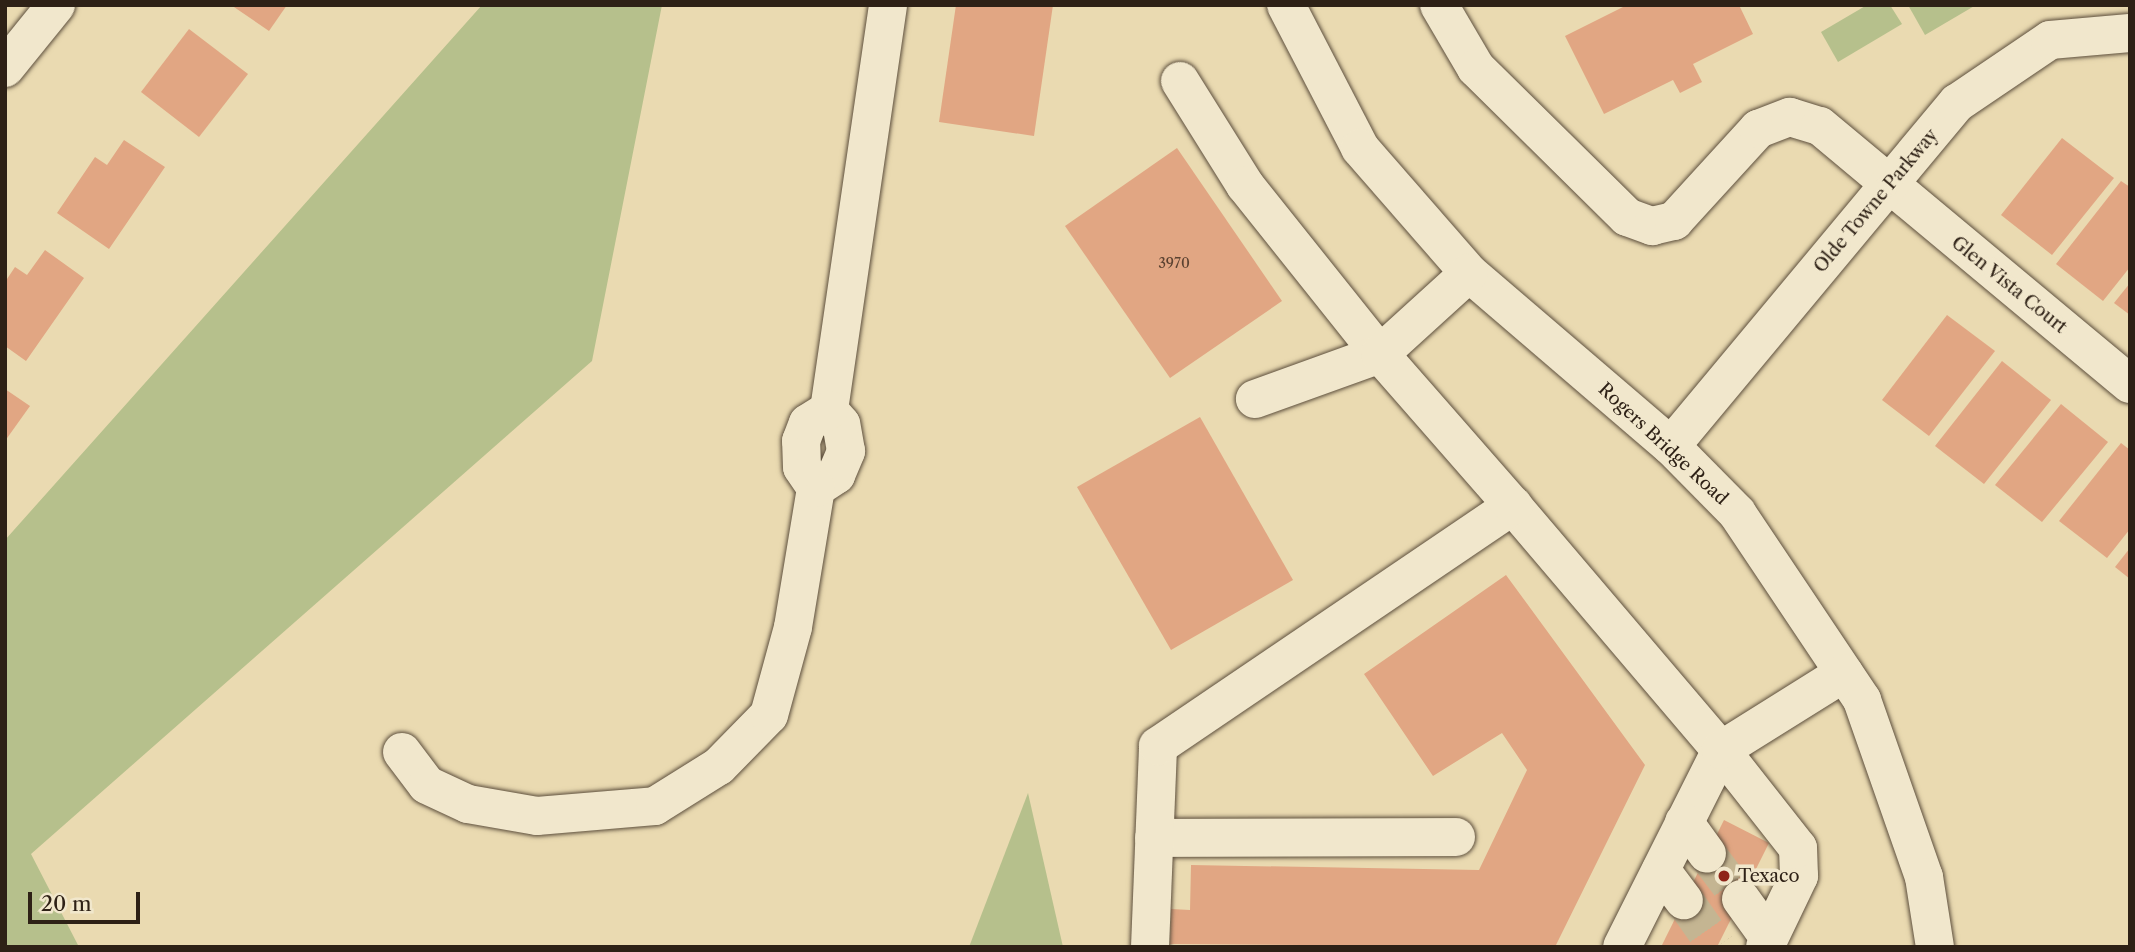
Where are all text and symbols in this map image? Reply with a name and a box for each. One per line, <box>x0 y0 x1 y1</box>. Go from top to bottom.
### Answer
street label: Olde Towne Parkway <box>1809 125 1943 277</box>
street label: Glen Vista Court <box>1947 232 2071 338</box>
house number: 3970 <box>1158 255 1190 271</box>
street label: Rogers Bridge Road <box>1594 378 1732 510</box>
place label: Texaco <box>1738 865 1800 887</box>
marker: Texaco <box>1716 868 1732 884</box>
scale bar <box>32 878 144 922</box>
text: 20 m <box>41 891 92 916</box>

